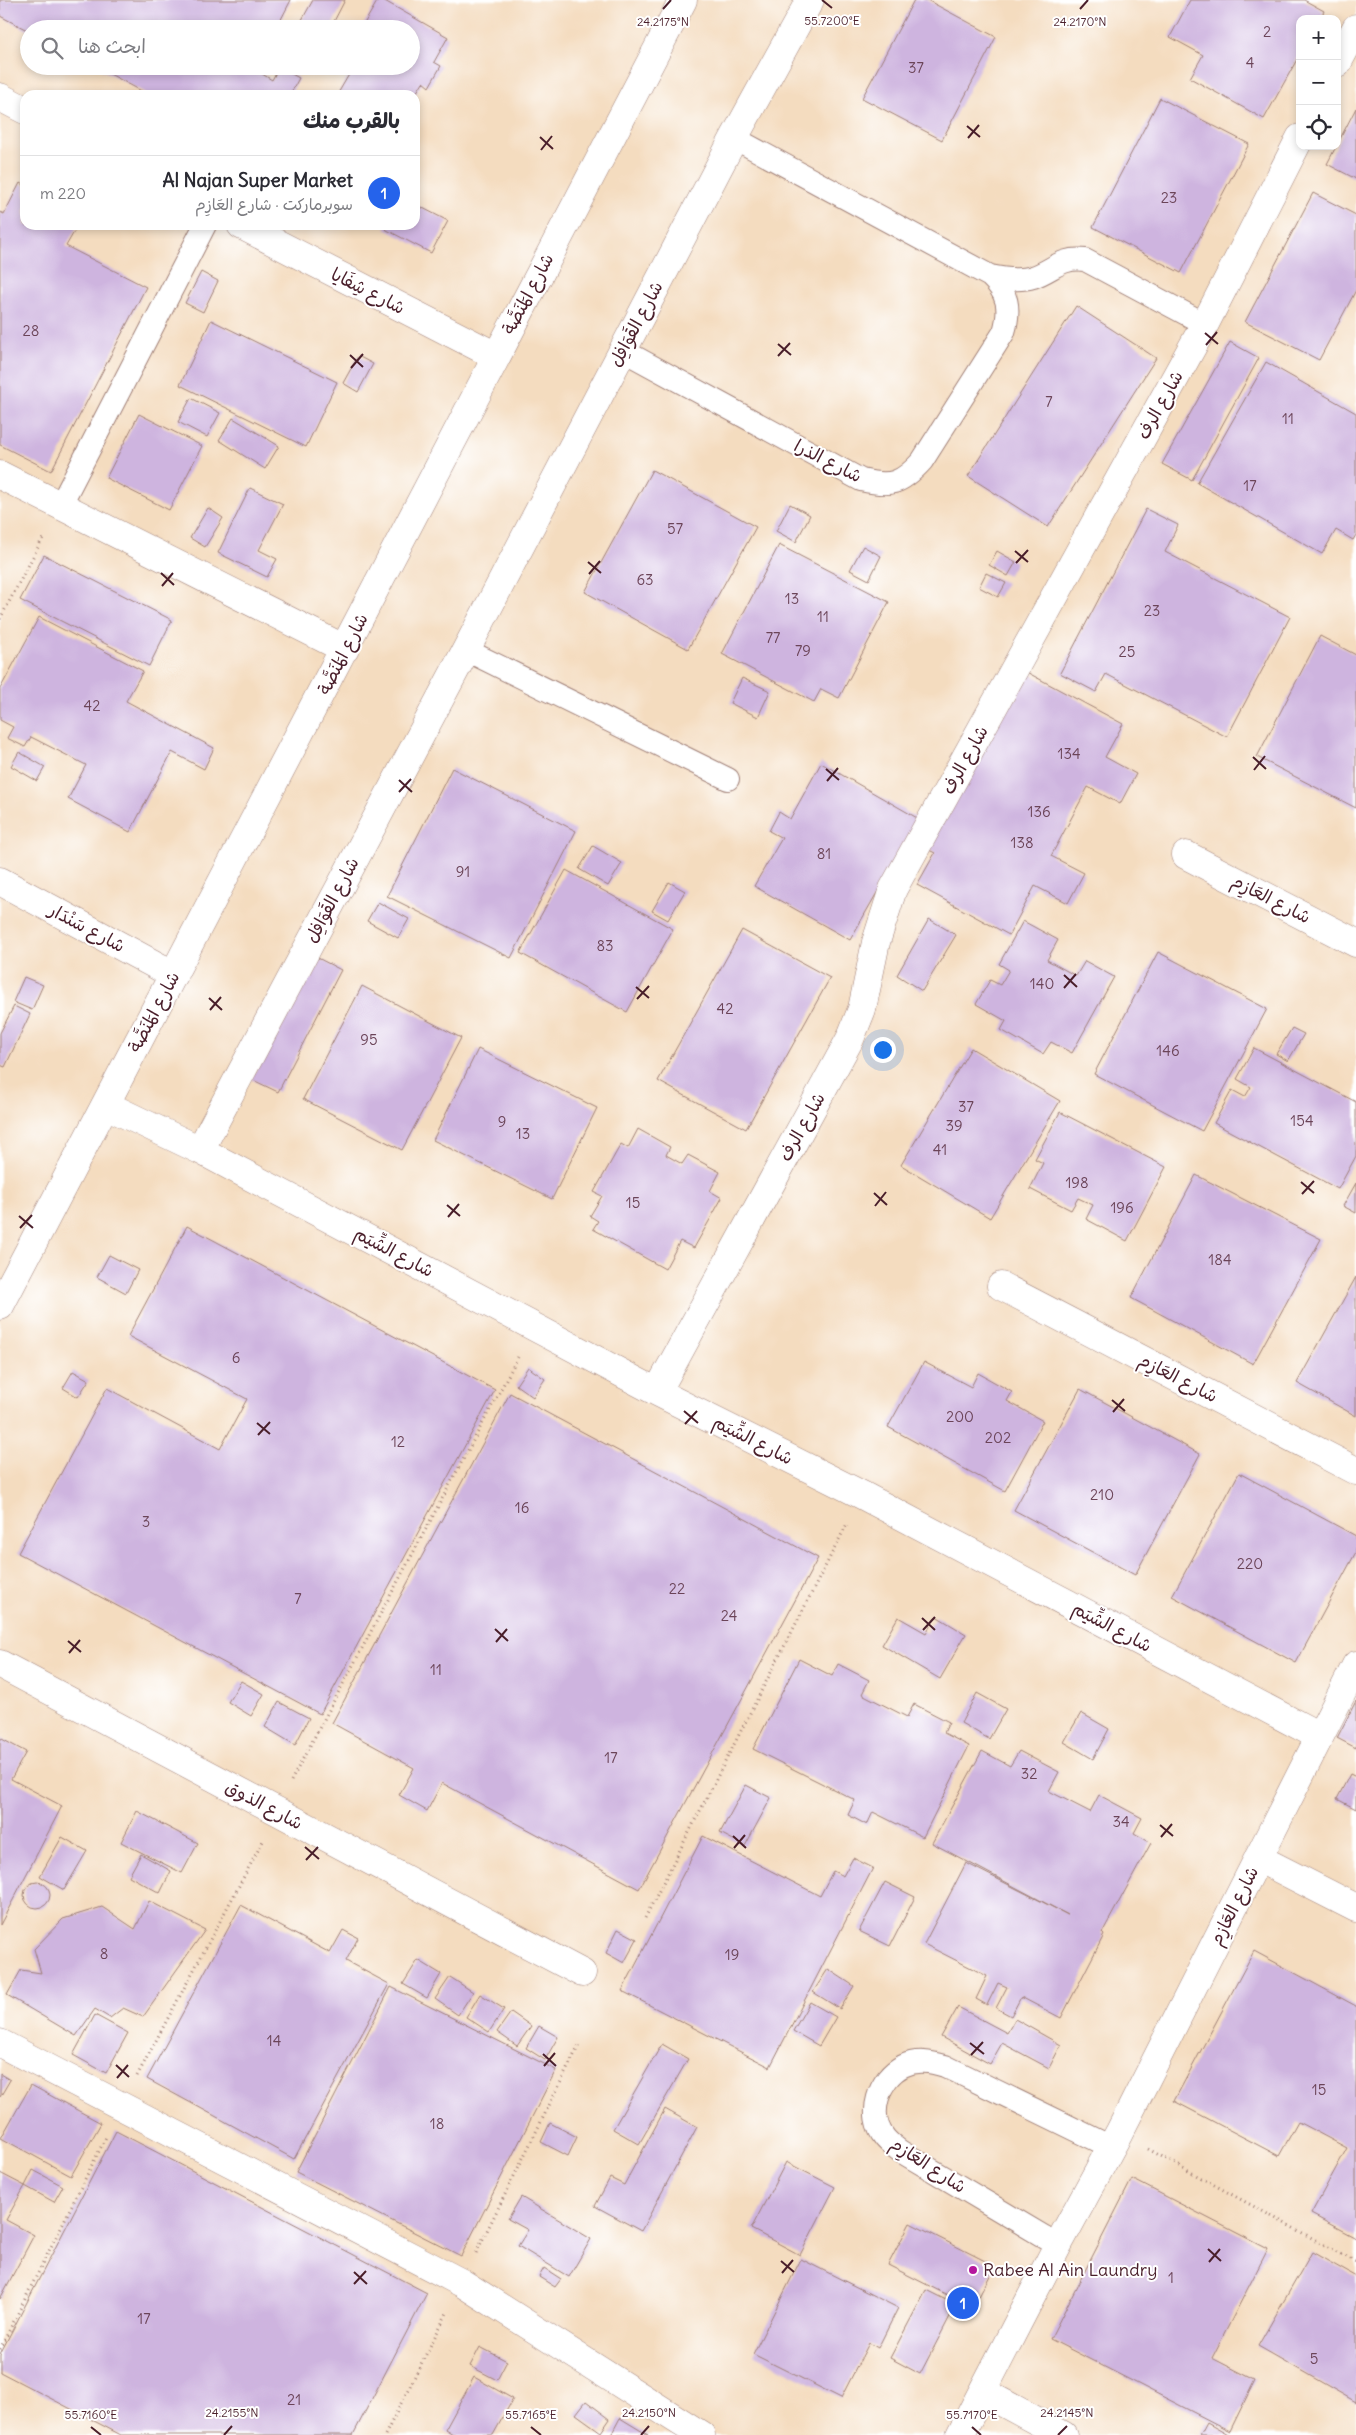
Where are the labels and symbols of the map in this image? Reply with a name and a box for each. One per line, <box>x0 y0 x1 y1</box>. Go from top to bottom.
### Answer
text: 55.7200°E <box>804 13 860 28</box>
text: 24.2175°N <box>637 14 689 29</box>
text: 24.2170°N <box>1053 14 1107 29</box>
house number: 2 <box>1263 22 1271 41</box>
house number: 4 <box>1246 53 1255 72</box>
house number: 37 <box>908 58 924 77</box>
house number: 23 <box>1161 188 1177 207</box>
street label: شارع المَنَصَّة <box>497 249 559 339</box>
street label: شارع شِفَايا <box>327 262 409 320</box>
street label: شارع القَوَافِل <box>603 277 669 371</box>
house number: 28 <box>23 321 39 340</box>
street label: شارع الرف <box>1131 366 1189 444</box>
house number: 7 <box>1045 392 1053 411</box>
house number: 11 <box>1282 409 1294 428</box>
street label: شارع الذرا <box>790 434 866 488</box>
house number: 17 <box>1243 476 1257 495</box>
house number: 57 <box>667 519 683 538</box>
house number: 63 <box>636 570 654 589</box>
house number: 13 <box>785 589 799 608</box>
house number: 23 <box>1144 601 1160 620</box>
house number: 11 <box>817 607 829 626</box>
street label: شارع المَنَصَّة <box>312 609 374 699</box>
house number: 77 <box>766 628 780 647</box>
house number: 79 <box>795 641 811 660</box>
house number: 25 <box>1119 642 1135 661</box>
house number: 42 <box>84 696 100 715</box>
street label: شارع الرف <box>936 721 994 799</box>
house number: 134 <box>1057 744 1081 763</box>
house number: 136 <box>1027 802 1051 821</box>
house number: 138 <box>1010 833 1034 852</box>
house number: 81 <box>817 844 831 863</box>
street label: شارع القَوَافِل <box>299 853 365 947</box>
house number: 91 <box>456 862 470 881</box>
street label: شارع العَازِم <box>1226 869 1315 931</box>
street label: شارع سَنْدَار <box>43 897 129 958</box>
house number: 83 <box>596 936 614 955</box>
street label: شارع المَنَصَّة <box>123 967 185 1057</box>
house number: 140 <box>1030 974 1054 993</box>
house number: 42 <box>717 999 733 1018</box>
house number: 95 <box>360 1030 378 1049</box>
your location <box>870 1037 896 1063</box>
house number: 146 <box>1156 1041 1180 1060</box>
street label: شارع الرف <box>773 1088 831 1166</box>
house number: 37 <box>958 1097 974 1116</box>
house number: 154 <box>1290 1111 1314 1130</box>
house number: 9 <box>498 1112 506 1131</box>
house number: 39 <box>945 1116 963 1135</box>
house number: 13 <box>516 1124 530 1143</box>
house number: 41 <box>933 1140 947 1159</box>
house number: 198 <box>1065 1173 1089 1192</box>
house number: 15 <box>626 1193 640 1212</box>
house number: 196 <box>1110 1198 1134 1217</box>
street label: شارع الشِّيَم <box>349 1220 438 1285</box>
house number: 184 <box>1208 1250 1232 1269</box>
house number: 6 <box>232 1348 240 1367</box>
street label: شارع العَازِم <box>1133 1348 1222 1410</box>
house number: 200 <box>946 1407 974 1426</box>
street label: شارع الشِّيَم <box>708 1409 798 1472</box>
house number: 202 <box>985 1428 1011 1447</box>
house number: 12 <box>391 1432 405 1451</box>
house number: 210 <box>1090 1485 1114 1504</box>
house number: 16 <box>515 1498 529 1517</box>
house number: 3 <box>142 1512 150 1531</box>
house number: 220 <box>1237 1554 1263 1573</box>
house number: 22 <box>669 1579 685 1598</box>
house number: 7 <box>294 1589 302 1608</box>
street label: شارع الشِّيَم <box>1067 1595 1156 1660</box>
house number: 24 <box>721 1606 738 1625</box>
house number: 11 <box>430 1660 442 1679</box>
house number: 17 <box>604 1748 618 1767</box>
house number: 32 <box>1021 1764 1037 1783</box>
street label: شارع الذوق <box>221 1775 307 1835</box>
house number: 34 <box>1112 1812 1130 1831</box>
street label: شارع العَازِم <box>1204 1862 1266 1951</box>
house number: 8 <box>100 1944 108 1963</box>
house number: 19 <box>725 1945 739 1964</box>
house number: 14 <box>267 2031 282 2050</box>
house number: 15 <box>1312 2080 1326 2099</box>
house number: 18 <box>430 2114 444 2133</box>
street label: شارع العَازِم <box>884 2131 971 2200</box>
place label: Rabee Al Ain Laundry <box>983 2258 1157 2281</box>
marker: Rabee Al Ain Laundry <box>967 2264 979 2276</box>
house number: 1 <box>1168 2268 1174 2287</box>
pin: 1 <box>947 2284 979 2322</box>
house number: 17 <box>137 2309 151 2328</box>
house number: 5 <box>1310 2349 1318 2368</box>
house number: 21 <box>287 2390 301 2409</box>
text: 24.2155°N <box>205 2405 259 2420</box>
text: 24.2150°N <box>622 2405 676 2420</box>
text: 24.2145°N <box>1040 2405 1094 2420</box>
text: 55.7160°E <box>65 2407 117 2422</box>
text: 55.7165°E <box>505 2407 557 2422</box>
text: 55.7170°E <box>946 2407 998 2422</box>

